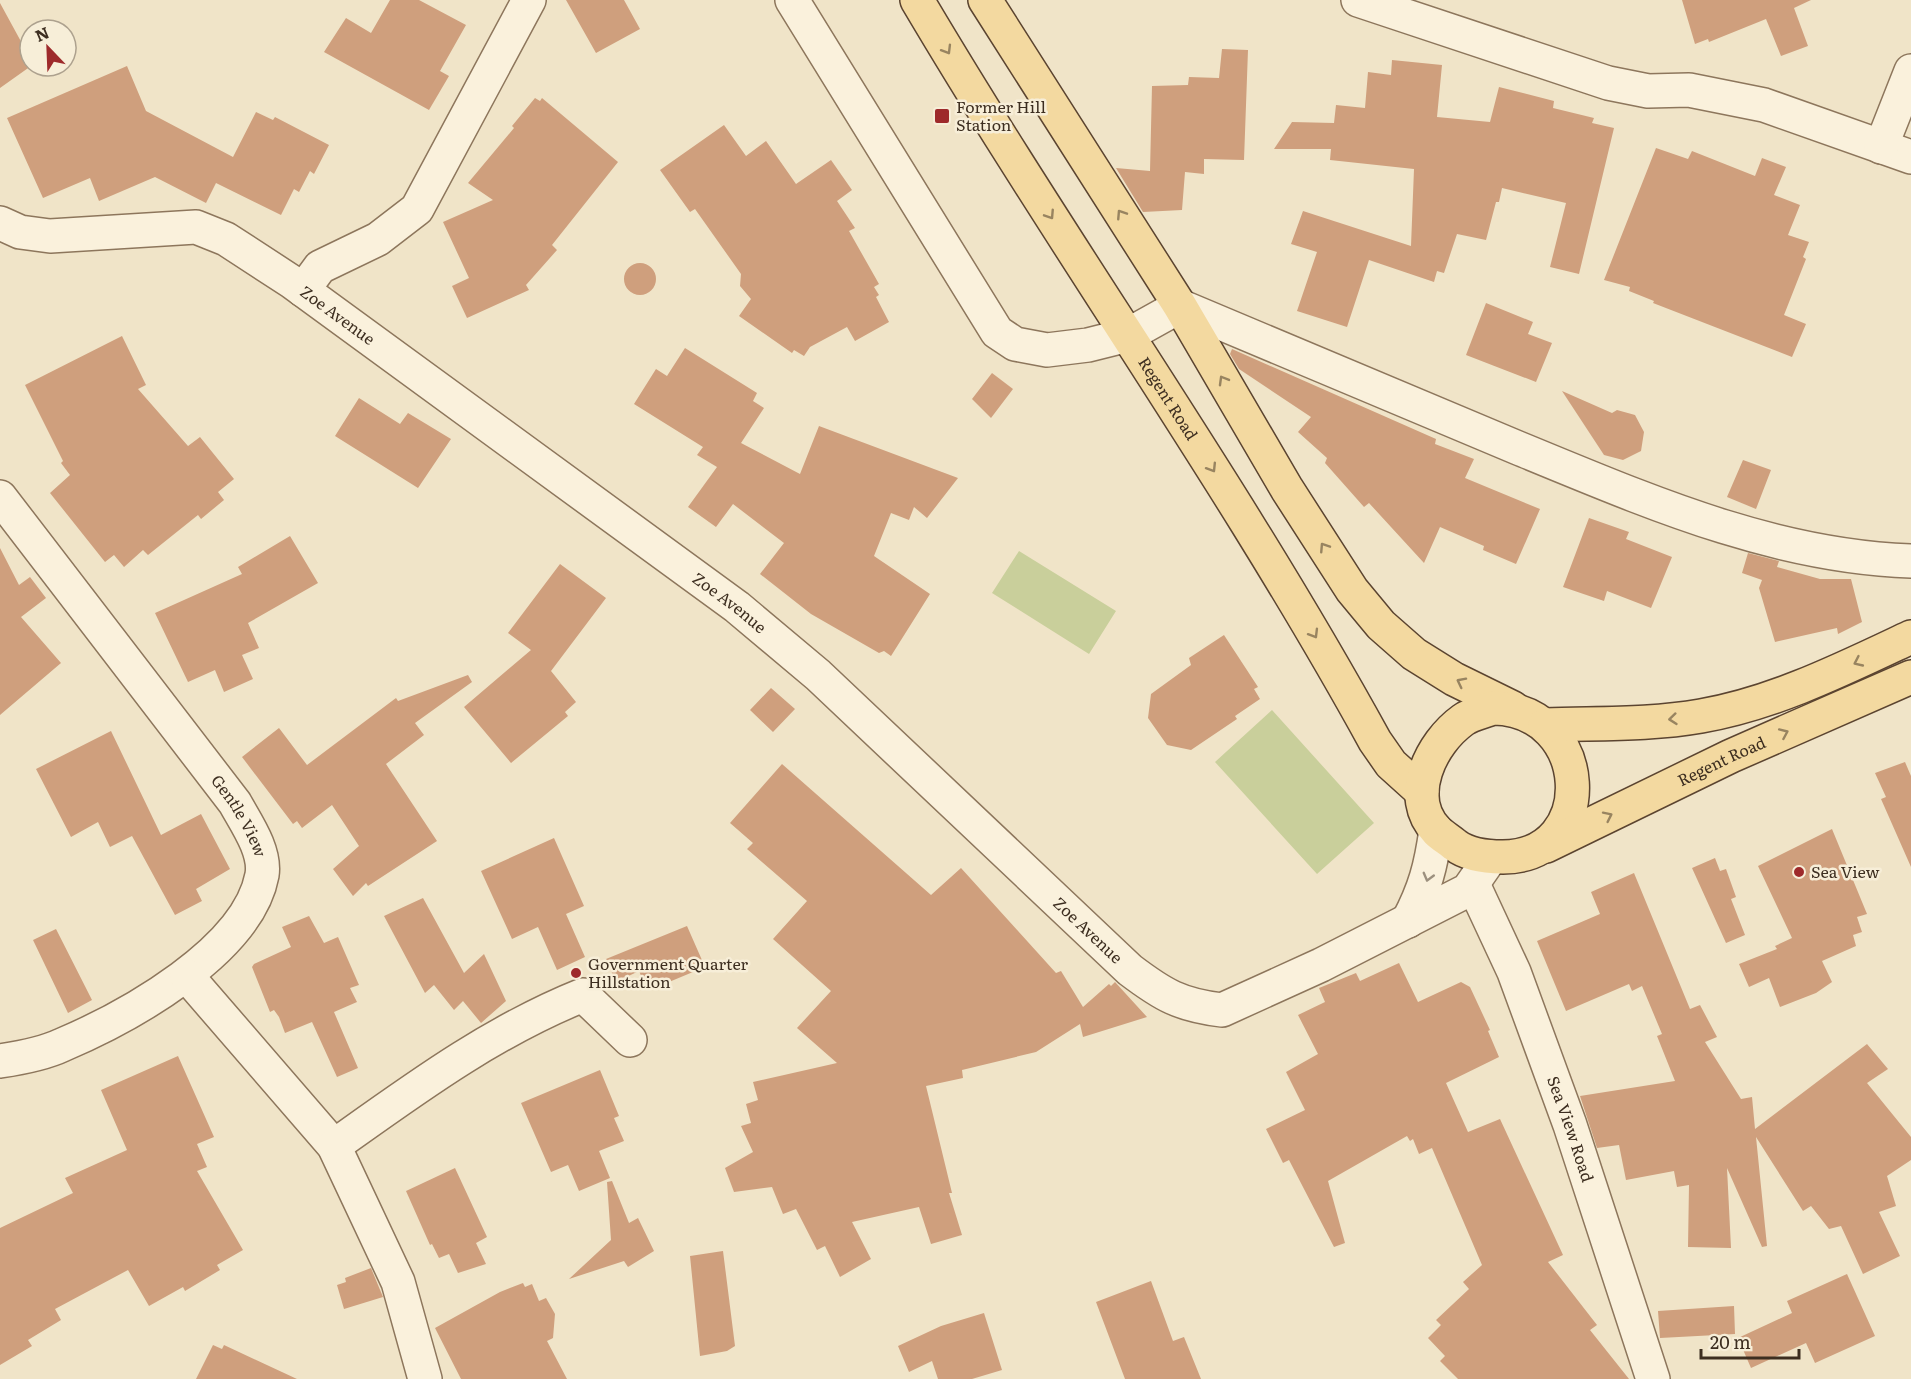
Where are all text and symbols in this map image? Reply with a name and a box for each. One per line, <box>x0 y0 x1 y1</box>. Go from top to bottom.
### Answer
north arrow <box>18 18 78 78</box>
text: N <box>31 20 53 47</box>
one-way arrow <box>939 44 951 54</box>
place label: Former Hill Station <box>956 94 1046 136</box>
marker: Former Hill Station <box>933 107 951 125</box>
one-way arrow <box>1043 209 1054 220</box>
one-way arrow <box>1117 210 1129 220</box>
street label: Zoe Avenue <box>296 279 381 350</box>
street label: Regent Road <box>1133 351 1205 444</box>
one-way arrow <box>1219 376 1230 386</box>
one-way arrow <box>1205 462 1217 472</box>
one-way arrow <box>1320 543 1332 553</box>
street label: Zoe Avenue <box>688 566 772 638</box>
one-way arrow <box>1306 628 1318 638</box>
one-way arrow <box>1853 655 1864 667</box>
one-way arrow <box>1456 678 1467 689</box>
one-way arrow <box>1668 713 1677 725</box>
one-way arrow <box>1778 728 1789 740</box>
street label: Regent Road <box>1673 729 1769 791</box>
street label: Gentle View <box>206 769 274 860</box>
one-way arrow <box>1601 812 1612 823</box>
place label: Sea View <box>1811 859 1880 883</box>
marker: Sea View <box>1792 865 1806 879</box>
one-way arrow <box>1422 872 1435 882</box>
street label: Zoe Avenue <box>1049 891 1129 968</box>
place label: Government Quarter Hillstation <box>588 951 749 993</box>
marker: Government Quarter Hillstation <box>569 966 583 980</box>
street label: Sea View Road <box>1542 1072 1601 1185</box>
scale bar <box>1701 1322 1798 1360</box>
text: 20 m <box>1710 1328 1751 1355</box>

